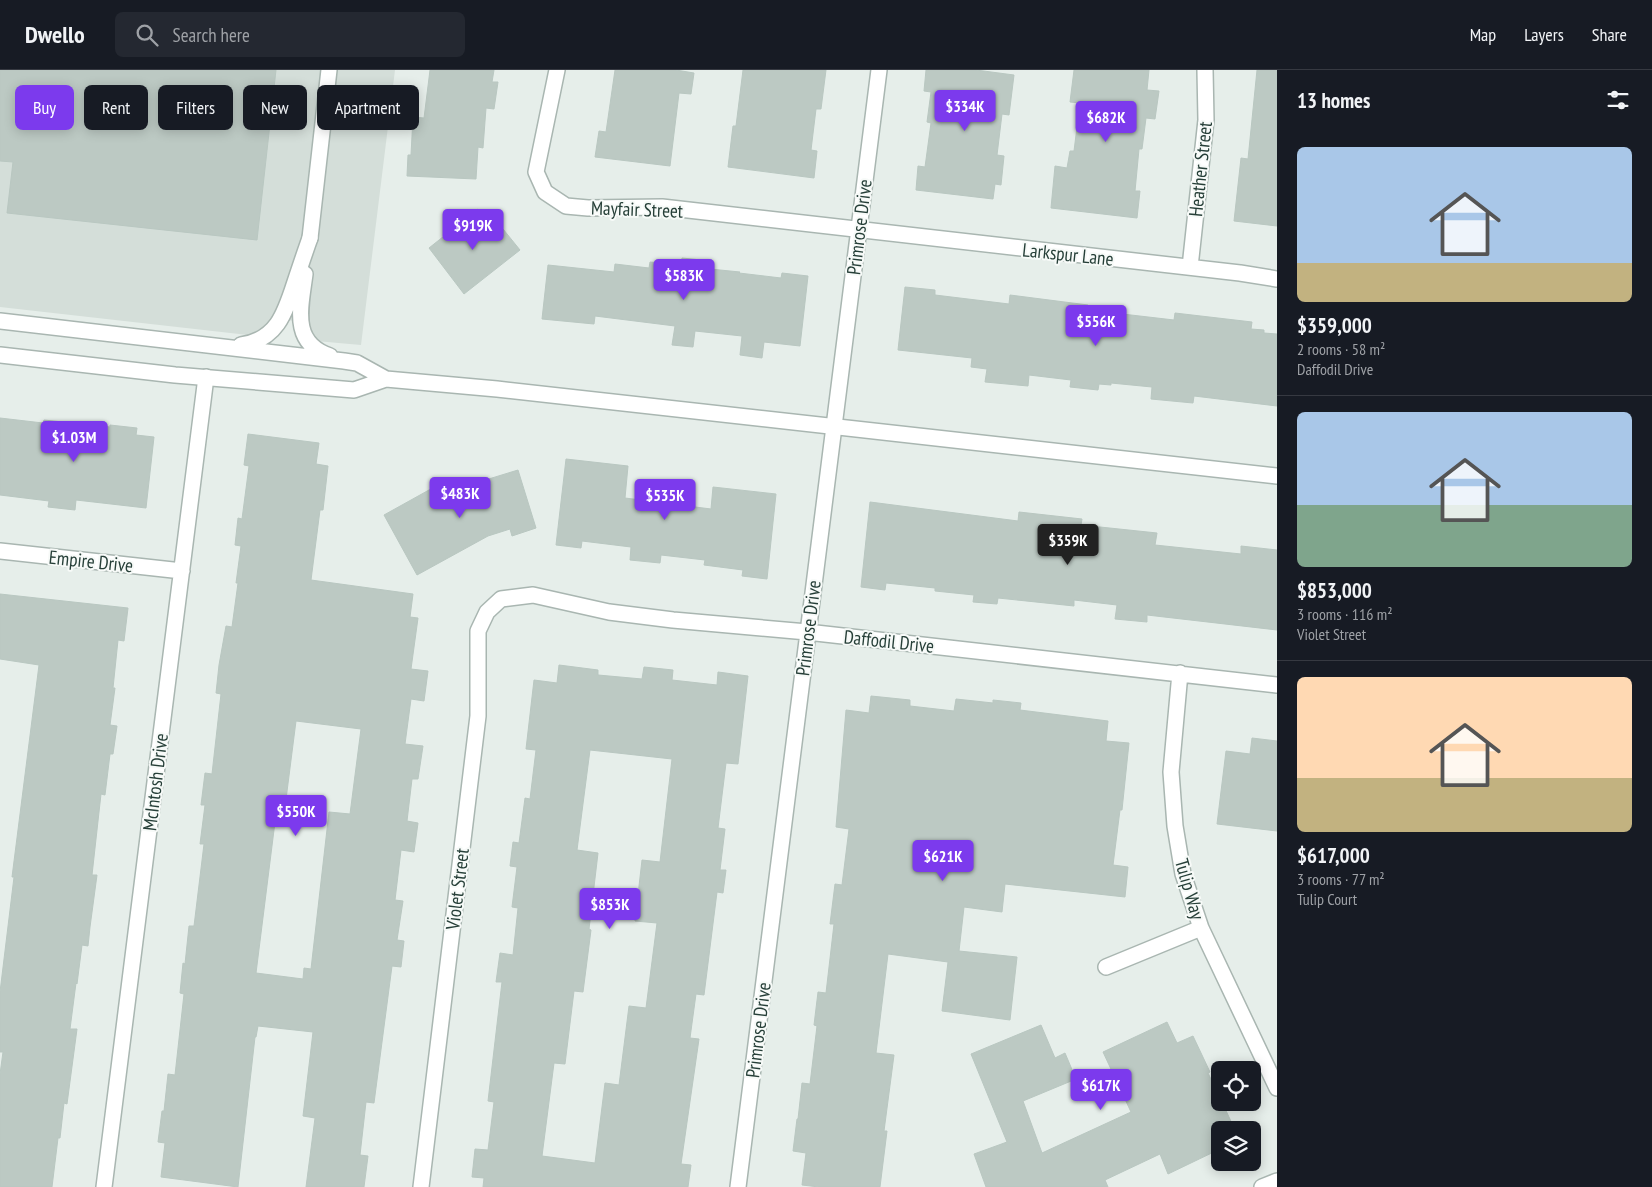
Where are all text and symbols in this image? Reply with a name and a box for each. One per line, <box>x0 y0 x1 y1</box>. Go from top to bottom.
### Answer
search box <box>115 12 465 57</box>
text: Dwello <box>25 19 85 50</box>
icon: search <box>133 21 161 49</box>
text: Search here <box>173 23 250 47</box>
text: Map <box>1470 23 1496 46</box>
text: Layers <box>1524 23 1564 46</box>
text: Share <box>1592 23 1627 46</box>
chip: Buy <box>15 85 74 130</box>
chip: Rent <box>84 85 148 130</box>
chip: Filters <box>158 85 233 130</box>
chip: New <box>243 85 307 130</box>
chip: Apartment <box>317 85 419 130</box>
icon: filters <box>1604 86 1632 114</box>
text: 13 homes <box>1297 87 1370 114</box>
pin: $334K <box>930 90 1000 132</box>
text: $334K <box>946 96 984 116</box>
pin: $682K <box>1071 100 1141 143</box>
text: $682K <box>1087 107 1125 127</box>
street label: Heather Street <box>1183 119 1217 218</box>
street label: Primrose Drive <box>841 178 877 276</box>
icon: home <box>1420 179 1510 269</box>
street label: Mayfair Street <box>591 195 684 223</box>
pin: $919K <box>438 208 508 251</box>
text: $919K <box>454 215 492 235</box>
street label: Larkspur Lane <box>1021 237 1115 271</box>
pin: $583K <box>649 258 719 301</box>
text: $583K <box>665 265 703 285</box>
pin: $556K <box>1061 304 1131 347</box>
text: $556K <box>1077 311 1115 331</box>
text: $359,000 <box>1297 312 1372 339</box>
text: 2 rooms · 58 m² <box>1297 339 1385 359</box>
text: Daffodil Drive <box>1297 359 1373 379</box>
pin: $1.03M <box>33 420 115 463</box>
text: $1.03M <box>52 427 96 447</box>
icon: home <box>1420 445 1510 535</box>
pin: $483K <box>425 476 495 519</box>
pin: $535K <box>630 478 700 521</box>
text: $483K <box>441 483 479 503</box>
text: $535K <box>646 485 684 505</box>
pin: $359K <box>1033 524 1103 566</box>
text: $359K <box>1049 530 1087 550</box>
street label: Empire Drive <box>48 545 134 577</box>
text: $853,000 <box>1297 577 1372 604</box>
street label: Primrose Drive <box>790 579 826 677</box>
text: 3 rooms · 116 m² <box>1297 604 1393 624</box>
street label: Daffodil Drive <box>843 624 936 658</box>
text: Violet Street <box>1297 624 1366 644</box>
icon: home <box>1420 710 1510 800</box>
street label: McIntosh Drive <box>137 732 173 832</box>
pin: $550K <box>261 794 331 837</box>
text: $550K <box>277 801 315 821</box>
pin: $621K <box>908 840 978 882</box>
text: $617,000 <box>1297 842 1370 869</box>
street label: Violet Street <box>440 846 474 932</box>
text: $621K <box>924 846 962 866</box>
street label: Tulip Way <box>1170 856 1210 923</box>
text: 3 rooms · 77 m² <box>1297 869 1385 889</box>
pin: $853K <box>575 888 645 930</box>
text: Tulip Court <box>1297 889 1357 909</box>
text: $853K <box>591 894 629 914</box>
street label: Primrose Drive <box>740 981 776 1079</box>
map controls <box>1211 1061 1261 1171</box>
button: locate <box>1211 1061 1261 1111</box>
pin: $617K <box>1066 1068 1136 1111</box>
text: $617K <box>1082 1075 1120 1095</box>
button: layers <box>1211 1121 1261 1171</box>

